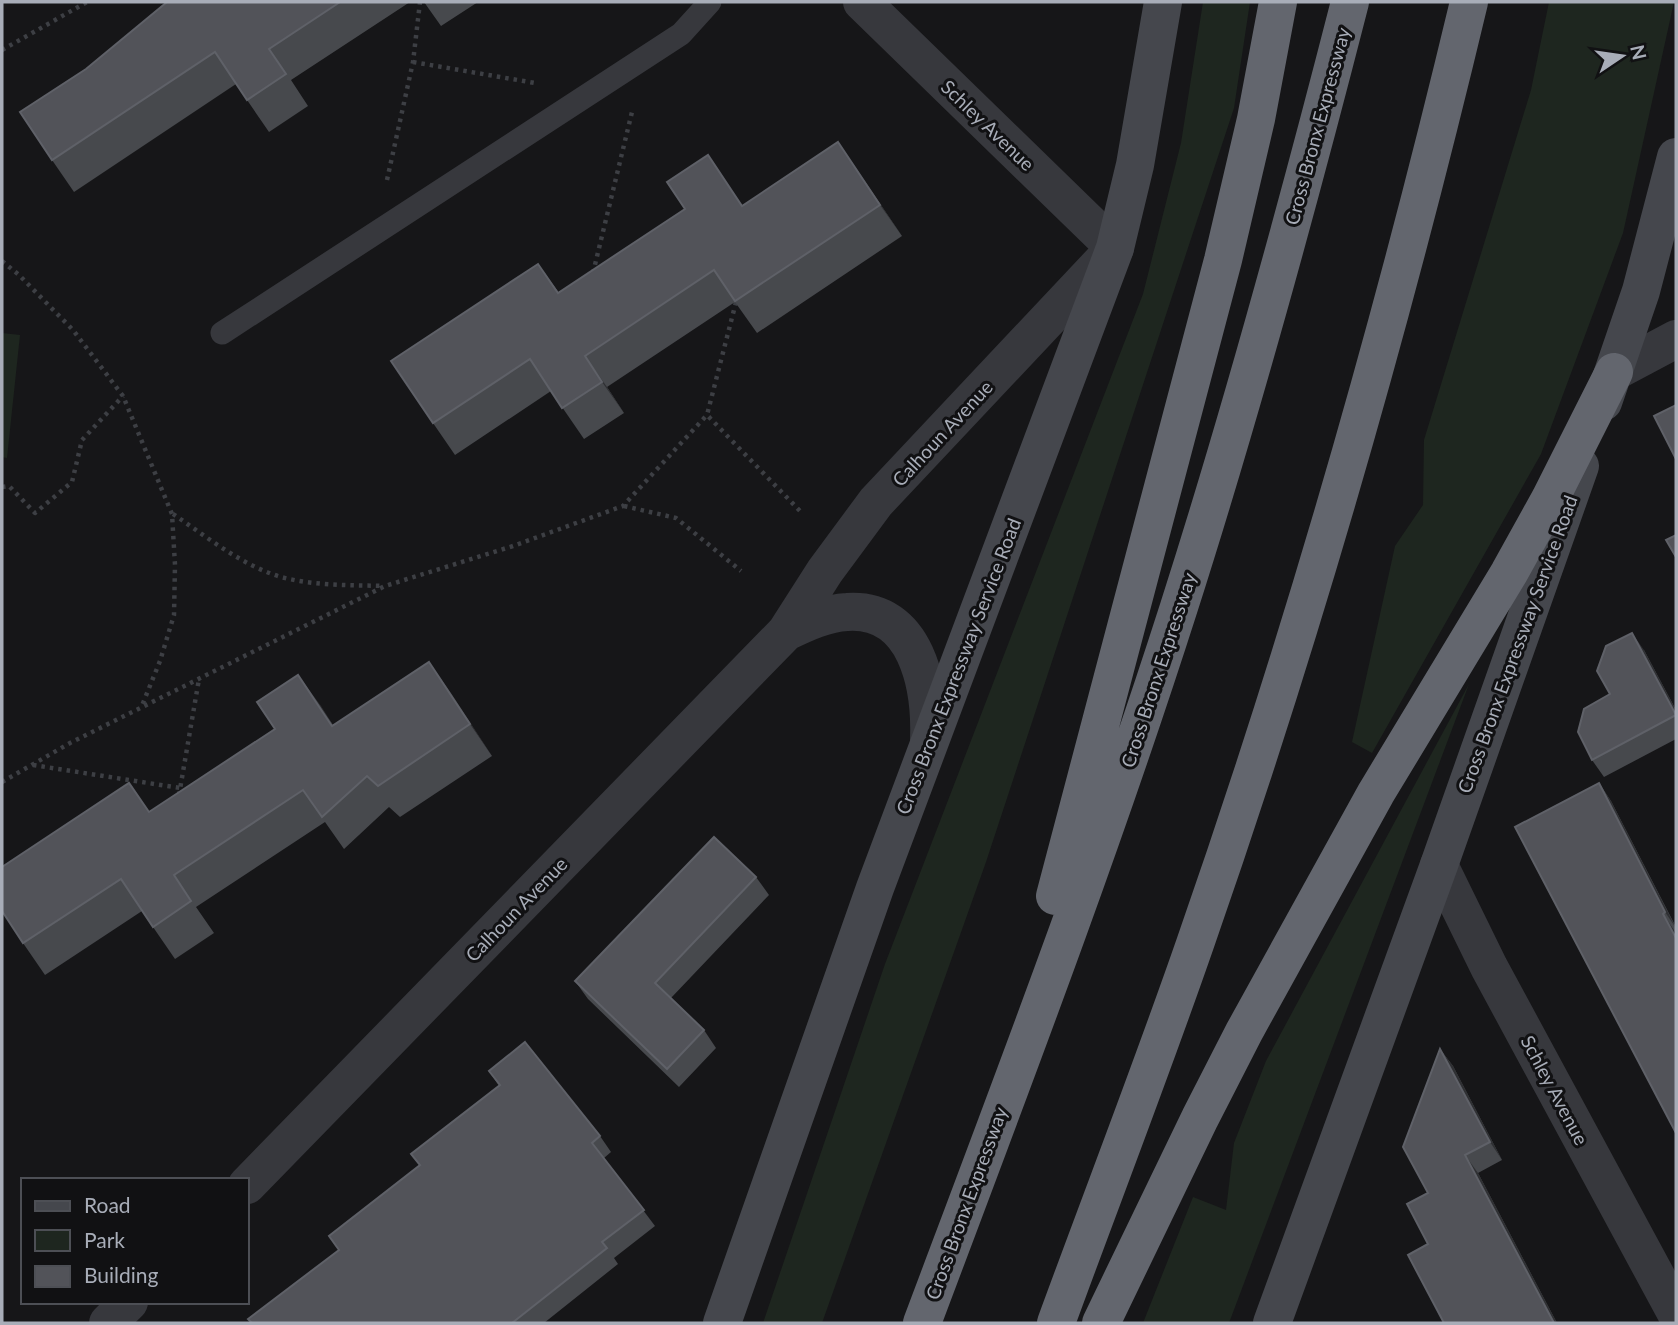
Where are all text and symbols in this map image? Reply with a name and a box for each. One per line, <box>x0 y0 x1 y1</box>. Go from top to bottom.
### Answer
north arrow <box>1587 21 1657 91</box>
street label: Cross Bronx Expressway <box>1280 25 1354 227</box>
text: N <box>1626 42 1652 62</box>
street label: Schley Avenue <box>937 75 1039 175</box>
street label: Calhoun Avenue <box>887 375 997 491</box>
street label: Cross Bronx Expressway Service Road <box>1452 492 1582 796</box>
street label: Cross Bronx Expressway Service Road <box>891 515 1025 817</box>
street label: Cross Bronx Expressway <box>1116 570 1200 770</box>
street label: Calhoun Avenue <box>460 852 572 966</box>
street label: Schley Avenue <box>1517 1031 1593 1149</box>
street label: Cross Bronx Expressway <box>920 1103 1012 1303</box>
legend <box>21 1178 248 1304</box>
text: Road <box>84 1192 131 1217</box>
text: Park <box>84 1227 125 1252</box>
text: Building <box>84 1262 159 1287</box>

